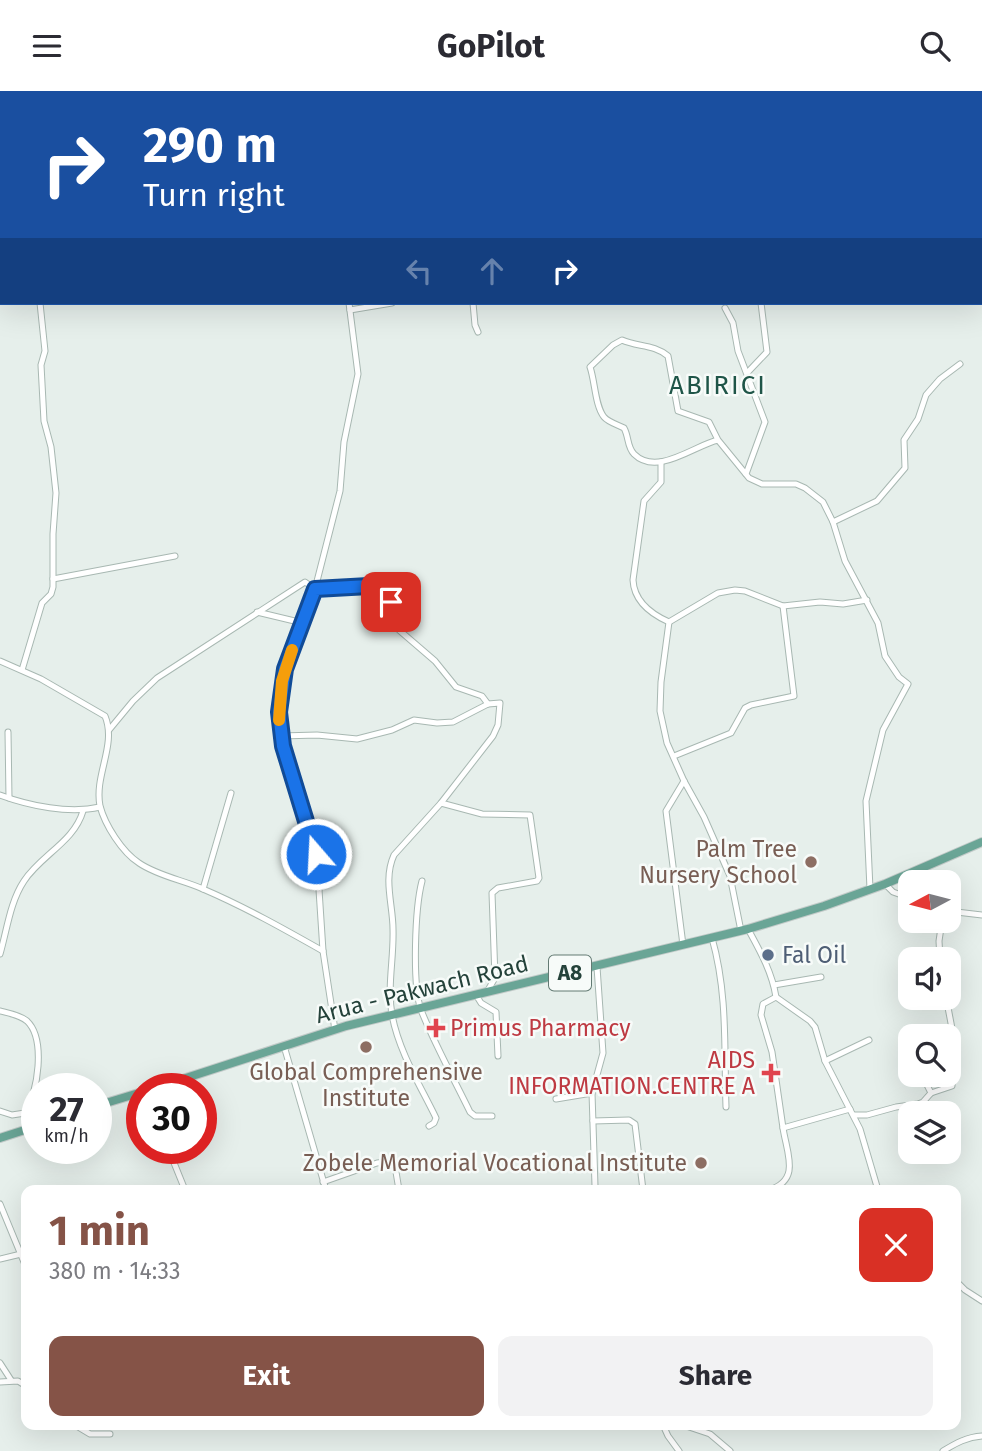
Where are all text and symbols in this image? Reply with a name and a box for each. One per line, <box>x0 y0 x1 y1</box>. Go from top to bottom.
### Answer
icon: menu <box>28 27 66 65</box>
text: GoPilot <box>437 27 545 65</box>
icon: search <box>916 27 954 65</box>
text: 290 m <box>143 116 277 175</box>
icon: right <box>28 119 119 210</box>
text: Turn right <box>143 176 285 214</box>
icon: left <box>400 252 438 290</box>
icon: ahead <box>473 252 511 290</box>
icon: right <box>546 252 584 290</box>
district label: ABIRICI <box>669 370 767 401</box>
pin <box>361 572 421 632</box>
icon: arrive <box>372 583 410 621</box>
position arrow <box>279 817 353 891</box>
place label: Palm Tree Nursery School <box>639 835 797 889</box>
marker: Palm Tree Nursery School <box>803 854 819 870</box>
north arrow <box>898 870 961 933</box>
map controls <box>898 870 961 1164</box>
place label: Fal Oil <box>782 941 846 969</box>
marker: Fal Oil <box>760 947 776 963</box>
button: sound <box>898 947 961 1010</box>
street label: Arua - Pakwach Road <box>313 949 531 1029</box>
road number: A8 <box>549 955 591 991</box>
place label: Primus Pharmacy <box>450 1014 631 1042</box>
marker: Primus Pharmacy <box>428 1020 444 1036</box>
button: search <box>898 1024 961 1087</box>
marker: Global Comprehensive Institute <box>358 1039 374 1055</box>
place label: AIDS INFORMATION.CENTRE A <box>508 1046 756 1100</box>
place label: Global Comprehensive Institute <box>249 1058 483 1112</box>
marker: AIDS INFORMATION.CENTRE A <box>761 1063 781 1083</box>
speed limit sign: 30 <box>126 1073 217 1164</box>
text: 27 <box>49 1088 84 1130</box>
button: layers <box>898 1101 961 1164</box>
text: km/h <box>44 1125 89 1147</box>
place label: Zobele Memorial Vocational Institute <box>303 1149 687 1177</box>
marker: Zobele Memorial Vocational Institute <box>693 1155 709 1171</box>
text: 1 min <box>49 1206 150 1256</box>
button: close <box>859 1208 933 1282</box>
text: 380 m · 14:33 <box>49 1257 180 1285</box>
button: Exit <box>49 1336 484 1416</box>
button: Share <box>498 1336 933 1416</box>

